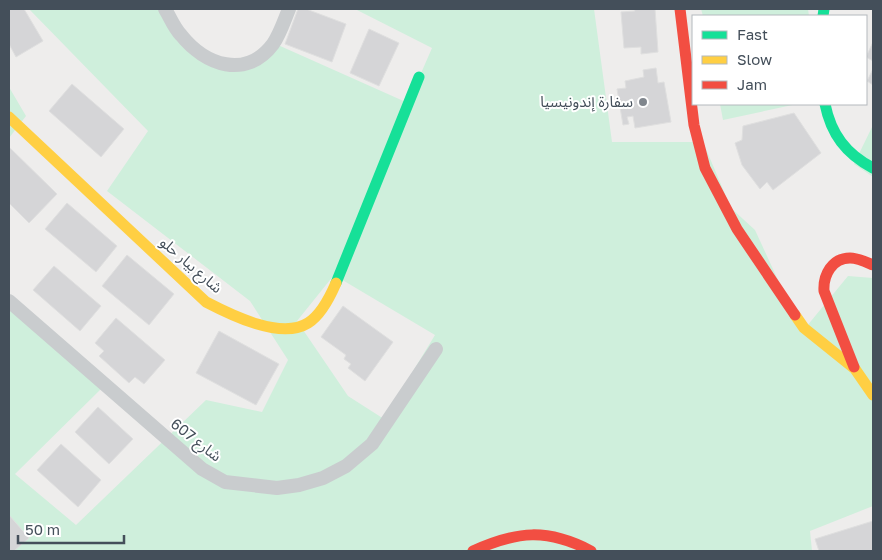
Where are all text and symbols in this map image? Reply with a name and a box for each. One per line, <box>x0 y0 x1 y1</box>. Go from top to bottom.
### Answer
legend <box>692 15 867 105</box>
text: Fast <box>737 25 768 43</box>
text: Slow <box>737 50 772 68</box>
text: Jam <box>737 75 767 93</box>
place label: سفارة إندونيسيا <box>540 92 633 112</box>
marker: سفارة إندونيسيا <box>637 96 649 108</box>
street label: شارع بيار حلو <box>154 232 227 299</box>
street label: شارع 607 <box>165 414 226 468</box>
scale bar <box>18 512 124 544</box>
text: 50 m <box>25 520 60 538</box>

